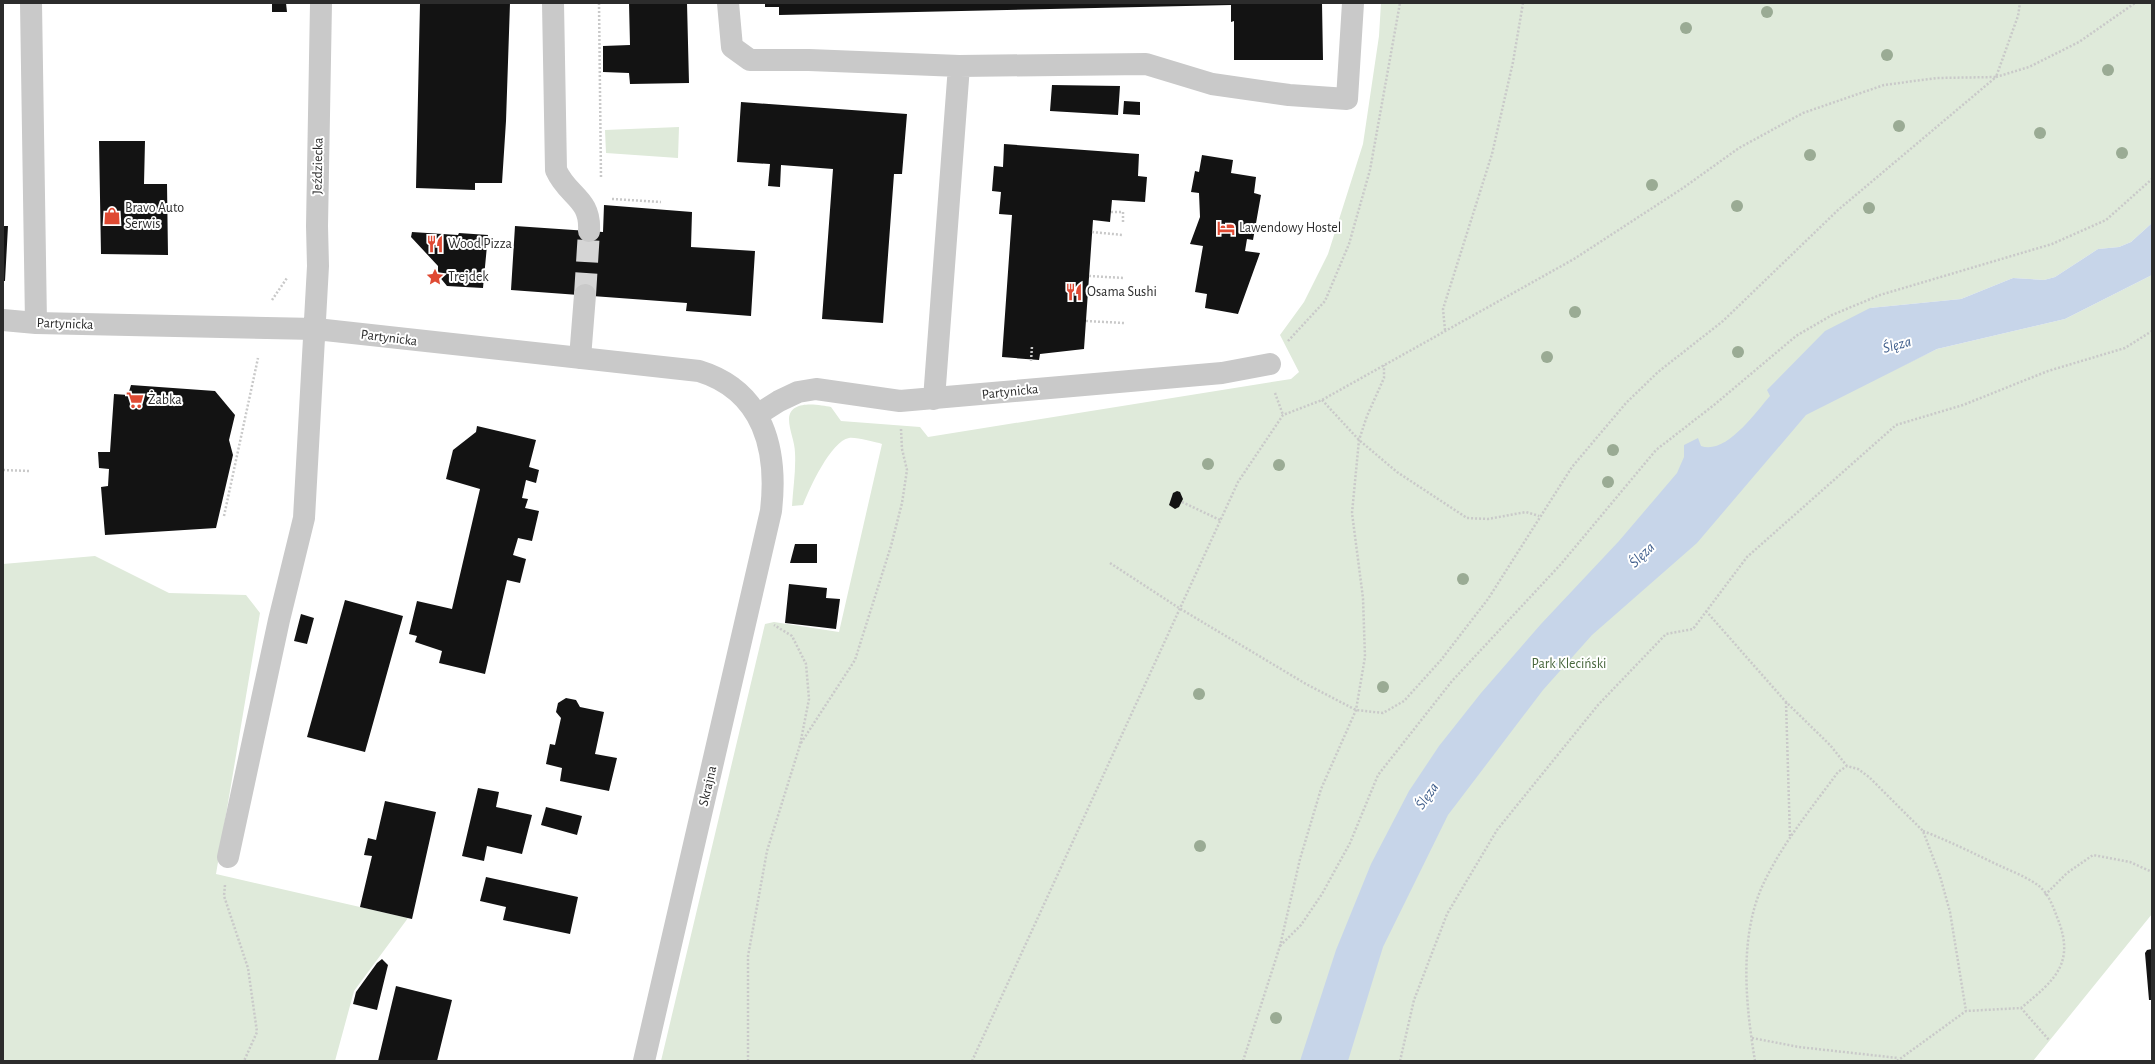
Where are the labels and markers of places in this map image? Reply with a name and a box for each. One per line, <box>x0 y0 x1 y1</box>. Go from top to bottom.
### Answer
place label: Bravo Auto Serwis <box>125 201 184 231</box>
shop icon: Bravo Auto Serwis <box>102 206 122 226</box>
hotel icon: Lawendowy Hostel <box>1216 218 1236 238</box>
place label: Lawendowy Hostel <box>1239 221 1341 235</box>
restaurant icon: Wood Pizza <box>425 234 445 254</box>
place label: Wood Pizza <box>448 237 512 251</box>
place icon: Trejdek <box>425 267 445 287</box>
place label: Trejdek <box>448 270 489 284</box>
restaurant icon: Osama Sushi <box>1064 282 1084 302</box>
place label: Osama Sushi <box>1087 285 1157 299</box>
supermarket icon: Żabka <box>125 390 145 410</box>
place label: Żabka <box>148 390 182 407</box>

